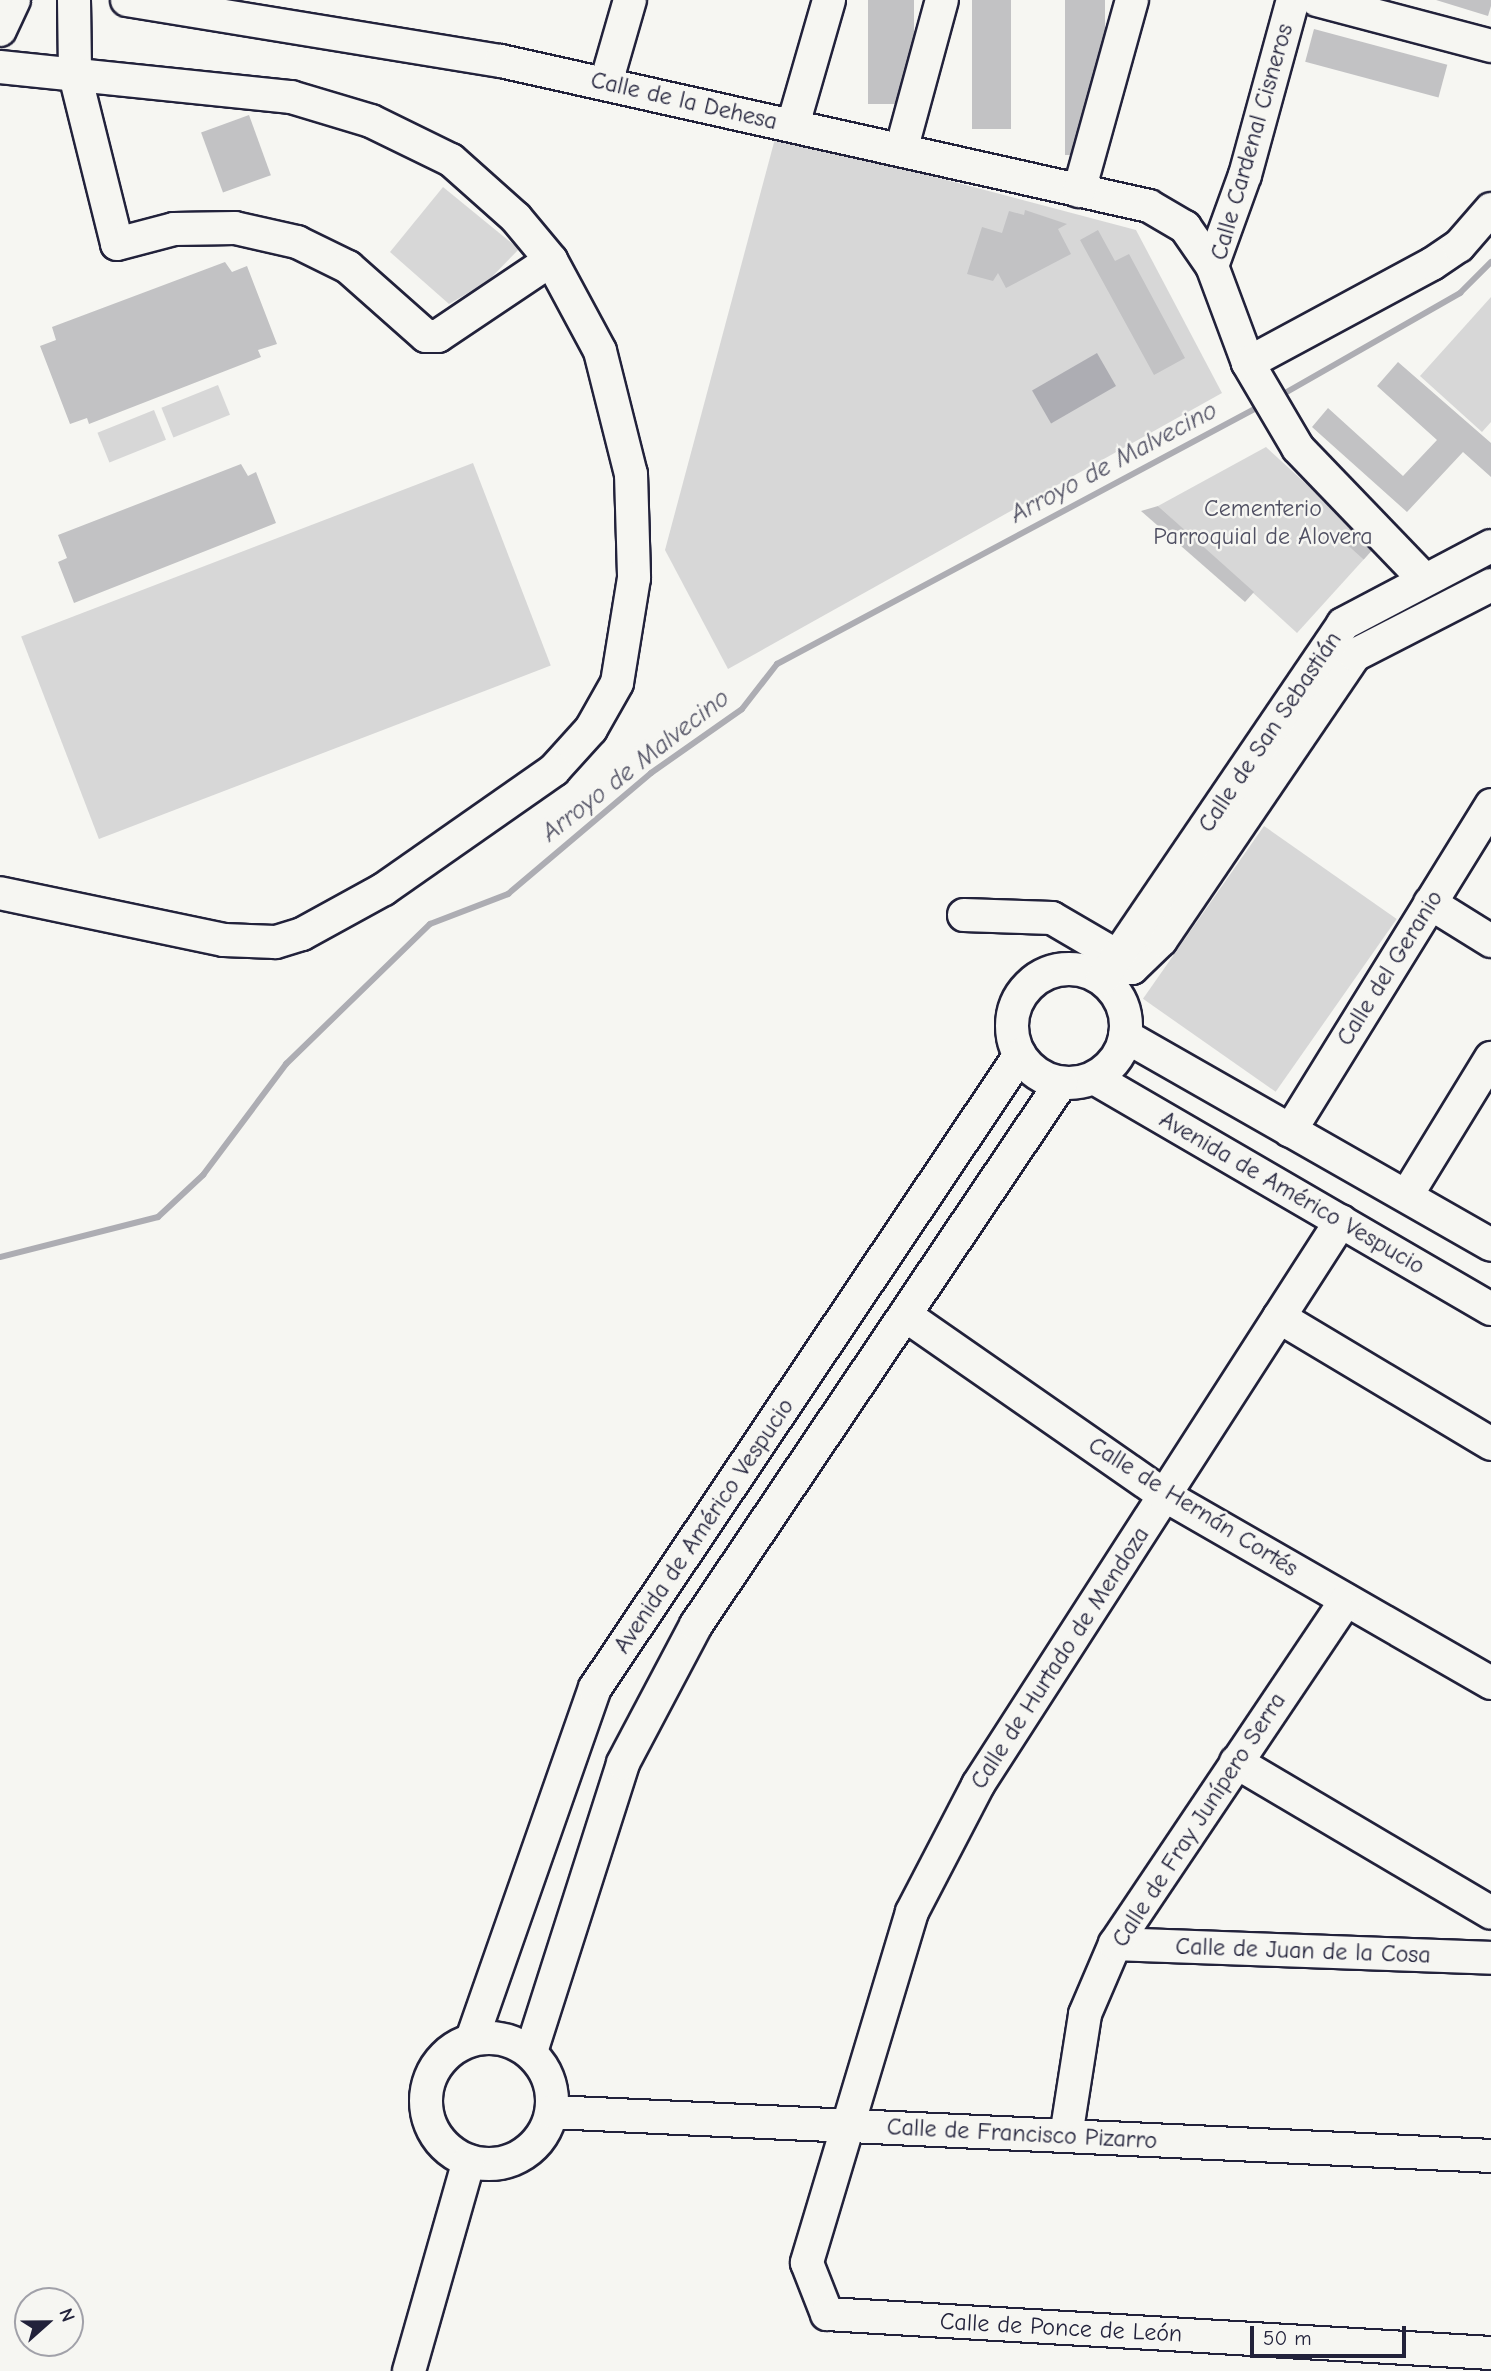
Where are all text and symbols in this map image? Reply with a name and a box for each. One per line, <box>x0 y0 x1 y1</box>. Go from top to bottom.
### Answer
street label: Calle Cardenal Cisneros <box>1204 21 1300 263</box>
street label: Calle de la Dehesa <box>588 66 780 136</box>
water label: Arroyo de Malvecino <box>1005 395 1223 531</box>
park label: Cementerio Parroquial de Alovera <box>1153 495 1373 551</box>
street label: Calle de San Sebastián <box>1192 626 1348 838</box>
water label: Arroyo de Malvecino <box>536 683 736 849</box>
street label: Calle del Geranio <box>1331 885 1449 1051</box>
street label: Avenida de Américo Vespucio <box>1154 1105 1430 1281</box>
street label: Avenida de Américo Vespucio <box>608 1393 800 1659</box>
street label: Calle de Hernán Cortés <box>1083 1431 1303 1583</box>
street label: Calle de Hurtado de Mendoza <box>964 1522 1156 1794</box>
street label: Calle de Fray Junípero Serra <box>1106 1687 1292 1953</box>
street label: Calle de Juan de la Cosa <box>1175 1932 1431 1970</box>
street label: Calle de Francisco Pizarro <box>886 2113 1158 2155</box>
north arrow <box>14 2287 84 2357</box>
text: N <box>54 2305 79 2325</box>
street label: Calle de Ponce de León <box>939 2307 1183 2349</box>
scale bar <box>1253 2312 1409 2356</box>
text: 50 m <box>1263 2326 1312 2350</box>

